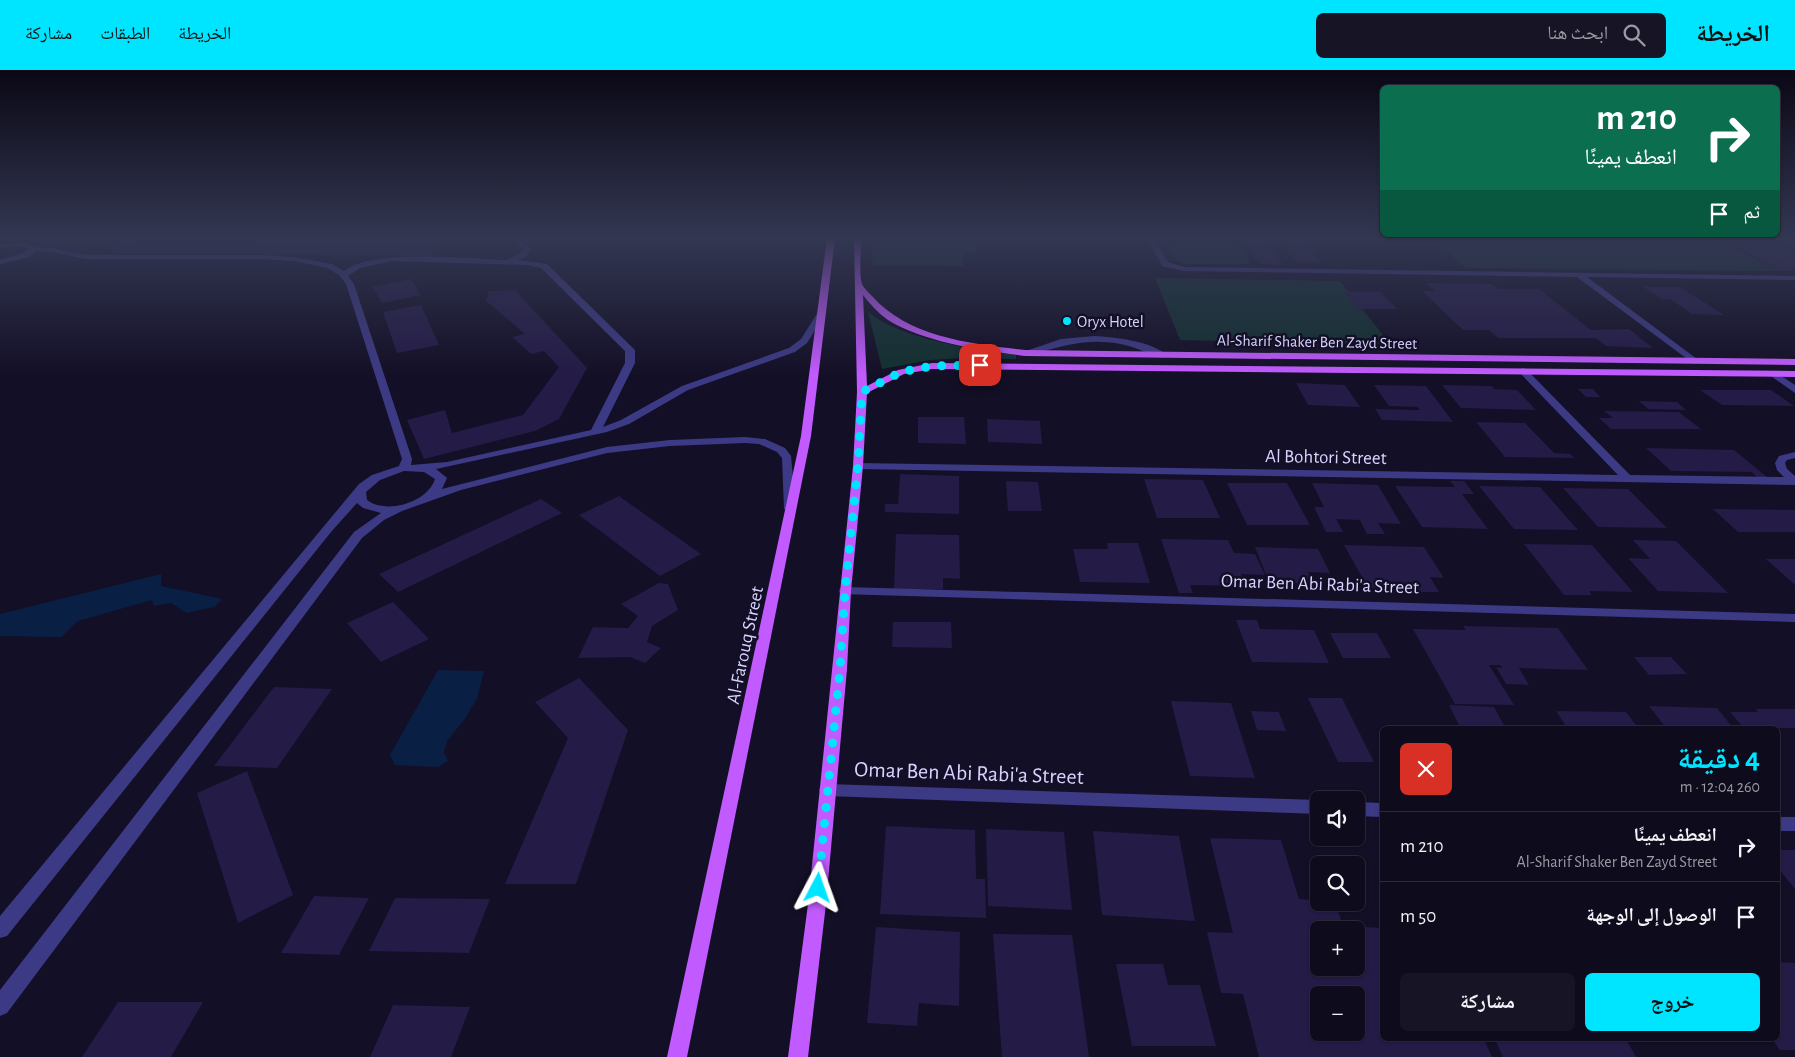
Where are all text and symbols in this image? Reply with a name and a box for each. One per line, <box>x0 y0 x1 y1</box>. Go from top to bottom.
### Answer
search box <box>1316 13 1666 58</box>
icon: search <box>1620 21 1648 49</box>
text: الخريطة <box>1696 22 1770 46</box>
text: ابحث هنا <box>1547 24 1608 43</box>
text: مشاركة <box>25 25 72 43</box>
text: الطبقات <box>100 25 150 43</box>
text: الخريطة <box>178 25 231 43</box>
text: 210 m <box>1596 101 1677 136</box>
icon: right <box>1695 105 1760 170</box>
text: انعطف يمينًا <box>1585 146 1677 168</box>
icon: arrive <box>1705 200 1733 228</box>
text: ثم <box>1743 203 1760 222</box>
place label: Oryx Hotel <box>1077 314 1144 331</box>
marker: Oryx Hotel <box>1061 315 1073 327</box>
street label: Al-Sharif Shaker Ben Zayd Street <box>1217 332 1417 353</box>
pin <box>959 344 1001 386</box>
icon: arrive <box>966 351 994 379</box>
street label: Al Bohtori Street <box>1265 447 1387 468</box>
street label: Omar Ben Abi Rabi'a Street <box>1221 572 1419 597</box>
street label: Al-Farouq Street <box>724 585 767 706</box>
button: close <box>1400 743 1452 795</box>
text: 4 دقيقة <box>1677 744 1760 774</box>
street label: Omar Ben Abi Rabi'a Street <box>854 758 1084 788</box>
text: 260 m · 12:04 <box>1680 779 1760 795</box>
map controls <box>1310 791 1365 1041</box>
button: sound <box>1310 791 1365 846</box>
text: انعطف يمينًا <box>1634 826 1717 845</box>
icon: right <box>1732 833 1760 861</box>
text: 210 m <box>1400 837 1444 856</box>
text: Al-Sharif Shaker Ben Zayd Street <box>1517 854 1717 870</box>
button: search <box>1310 856 1365 911</box>
position arrow <box>791 861 843 913</box>
icon: arrive <box>1732 903 1760 931</box>
text: الوصول إلى الوجهة <box>1586 906 1717 925</box>
text: 50 m <box>1400 907 1436 926</box>
button: + <box>1310 921 1365 976</box>
button: مشاركة <box>1400 973 1575 1031</box>
button: خروج <box>1585 973 1760 1031</box>
button: − <box>1310 986 1365 1041</box>

